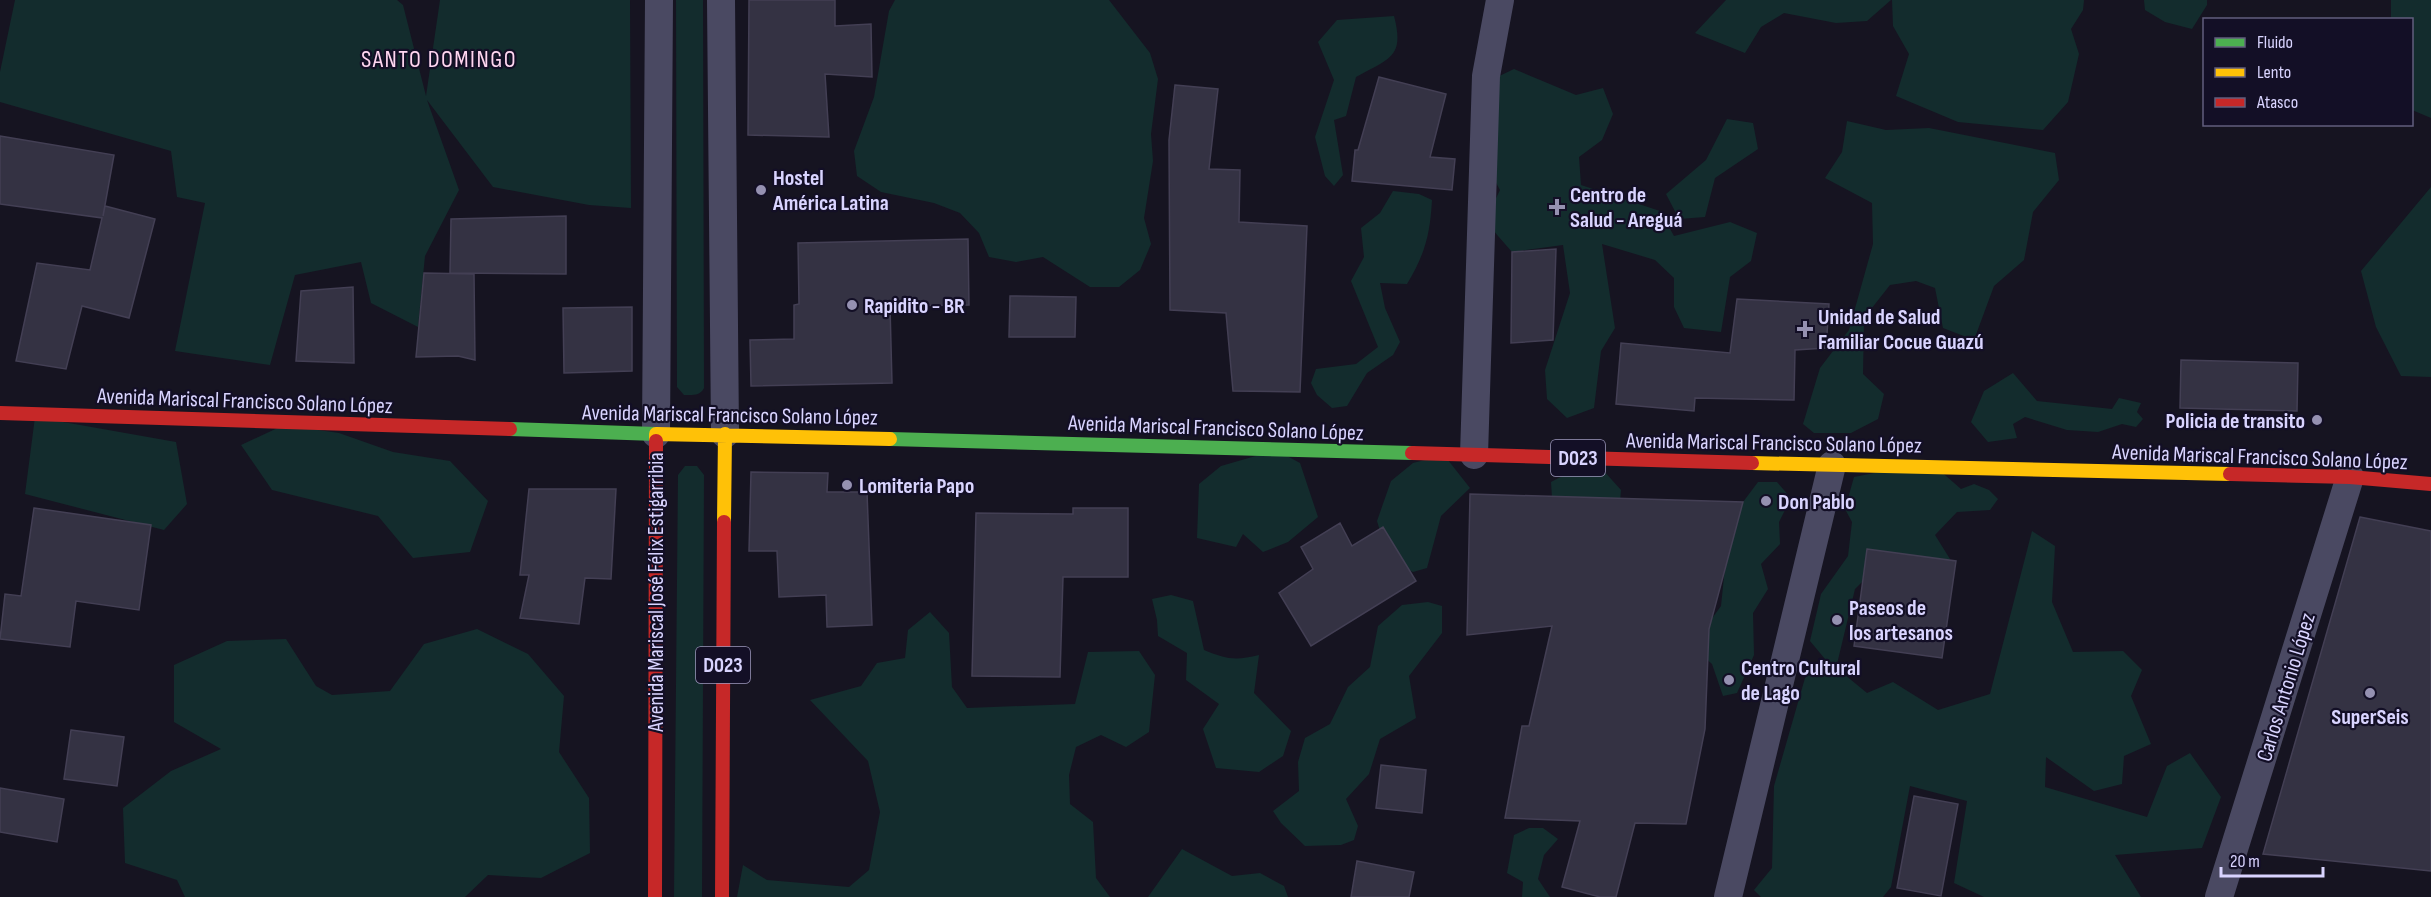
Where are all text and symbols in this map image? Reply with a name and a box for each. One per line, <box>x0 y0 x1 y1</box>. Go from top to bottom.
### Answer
legend <box>2203 18 2413 126</box>
text: Fluido <box>2257 32 2293 53</box>
district label: SANTO DOMINGO <box>361 45 517 74</box>
text: Lento <box>2257 62 2291 83</box>
text: Atasco <box>2256 92 2298 113</box>
place label: Hostel América Latina <box>772 165 889 217</box>
place label: Centro de Salud - Areguá <box>1570 182 1682 234</box>
marker: Hostel América Latina <box>754 183 768 197</box>
marker: Centro de Salud - Areguá <box>1548 198 1566 216</box>
place label: Rapidito - BR <box>864 293 965 320</box>
marker: Rapidito - BR <box>845 298 859 312</box>
place label: Unidad de Salud Familiar Cocue Guazú <box>1818 304 1984 356</box>
marker: Unidad de Salud Familiar Cocue Guazú <box>1796 320 1814 338</box>
street label: Avenida Mariscal Francisco Solano López <box>96 383 393 420</box>
street label: Avenida Mariscal Francisco Solano López <box>581 399 878 432</box>
place label: Policia de transito <box>2166 408 2305 435</box>
street label: Avenida Mariscal Francisco Solano López <box>1067 410 1364 447</box>
marker: Policia de transito <box>2310 413 2324 427</box>
street label: Avenida Mariscal Francisco Solano López <box>1625 427 1922 460</box>
street label: Avenida Mariscal Francisco Solano López <box>2111 439 2408 476</box>
road number: D023 <box>1551 440 1605 476</box>
street label: Avenida Mariscal José Félix Estigarribia <box>643 452 670 733</box>
place label: Lomiteria Papo <box>859 473 974 500</box>
marker: Lomiteria Papo <box>840 478 854 492</box>
place label: Don Pablo <box>1778 489 1855 516</box>
marker: Don Pablo <box>1759 494 1773 508</box>
place label: Paseos de los artesanos <box>1849 595 1953 647</box>
street label: Carlos Antonio López <box>2251 610 2322 765</box>
marker: Paseos de los artesanos <box>1830 613 1844 627</box>
road number: D023 <box>696 647 750 683</box>
place label: Centro Cultural de Lago <box>1741 655 1860 707</box>
marker: Centro Cultural de Lago <box>1722 673 1736 687</box>
marker: SuperSeis <box>2363 686 2377 700</box>
place label: SuperSeis <box>2331 704 2409 731</box>
scale bar <box>2221 840 2323 878</box>
text: 20 m <box>2230 851 2260 872</box>

